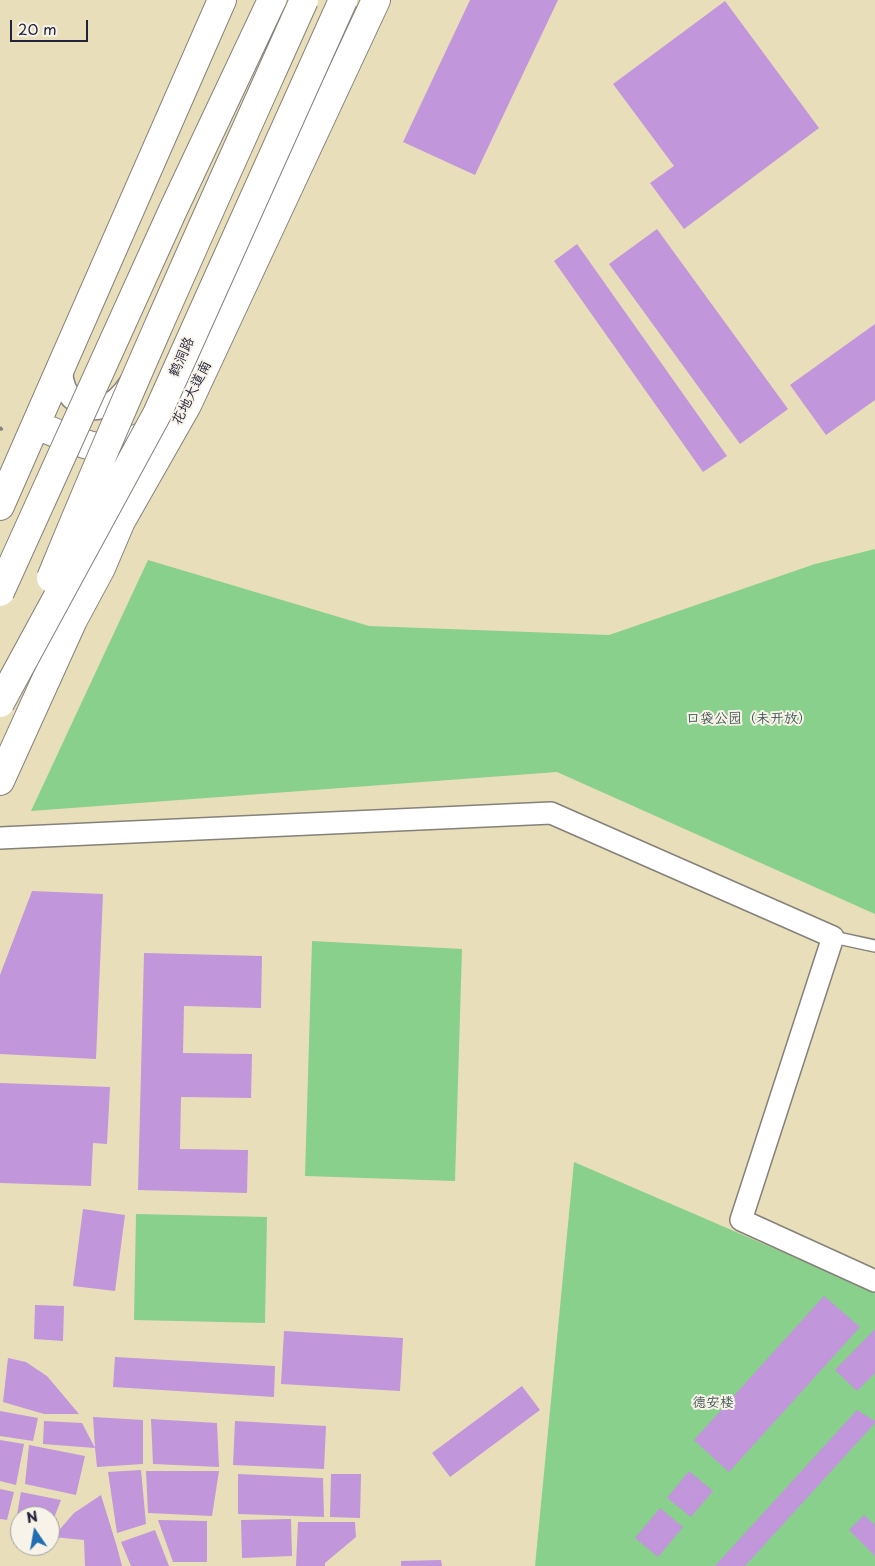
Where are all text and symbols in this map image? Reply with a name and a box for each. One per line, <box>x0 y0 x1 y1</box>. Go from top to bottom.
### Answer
scale bar <box>12 10 90 42</box>
text: 20 m <box>18 17 57 40</box>
street label: 鹤洞路 <box>166 334 198 380</box>
street label: 花地大道南 <box>169 358 215 428</box>
park label: 口袋公园（未开放） <box>686 711 812 727</box>
park label: 德安楼 <box>692 1395 734 1411</box>
text: N <box>24 1505 40 1528</box>
north arrow <box>10 1506 60 1556</box>

